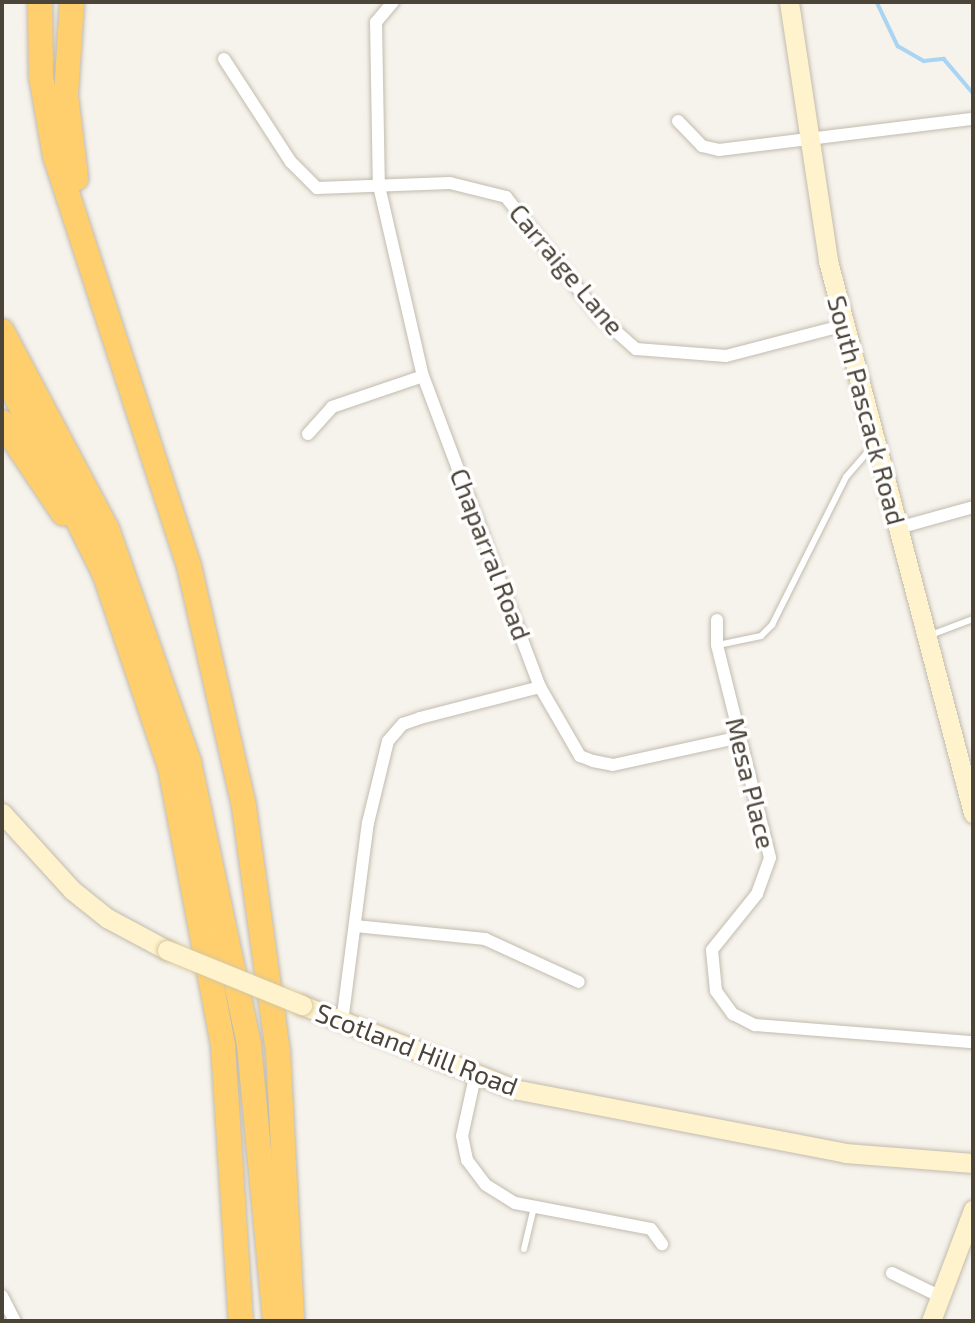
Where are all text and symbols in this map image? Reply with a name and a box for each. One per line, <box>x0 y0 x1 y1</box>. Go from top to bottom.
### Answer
street label: Carraige Lane <box>503 197 631 341</box>
street label: South Pascack Road <box>821 292 913 528</box>
street label: Chaparral Road <box>444 463 538 645</box>
street label: Mesa Place <box>720 714 782 852</box>
street label: Scotland Hill Road <box>311 996 523 1102</box>

